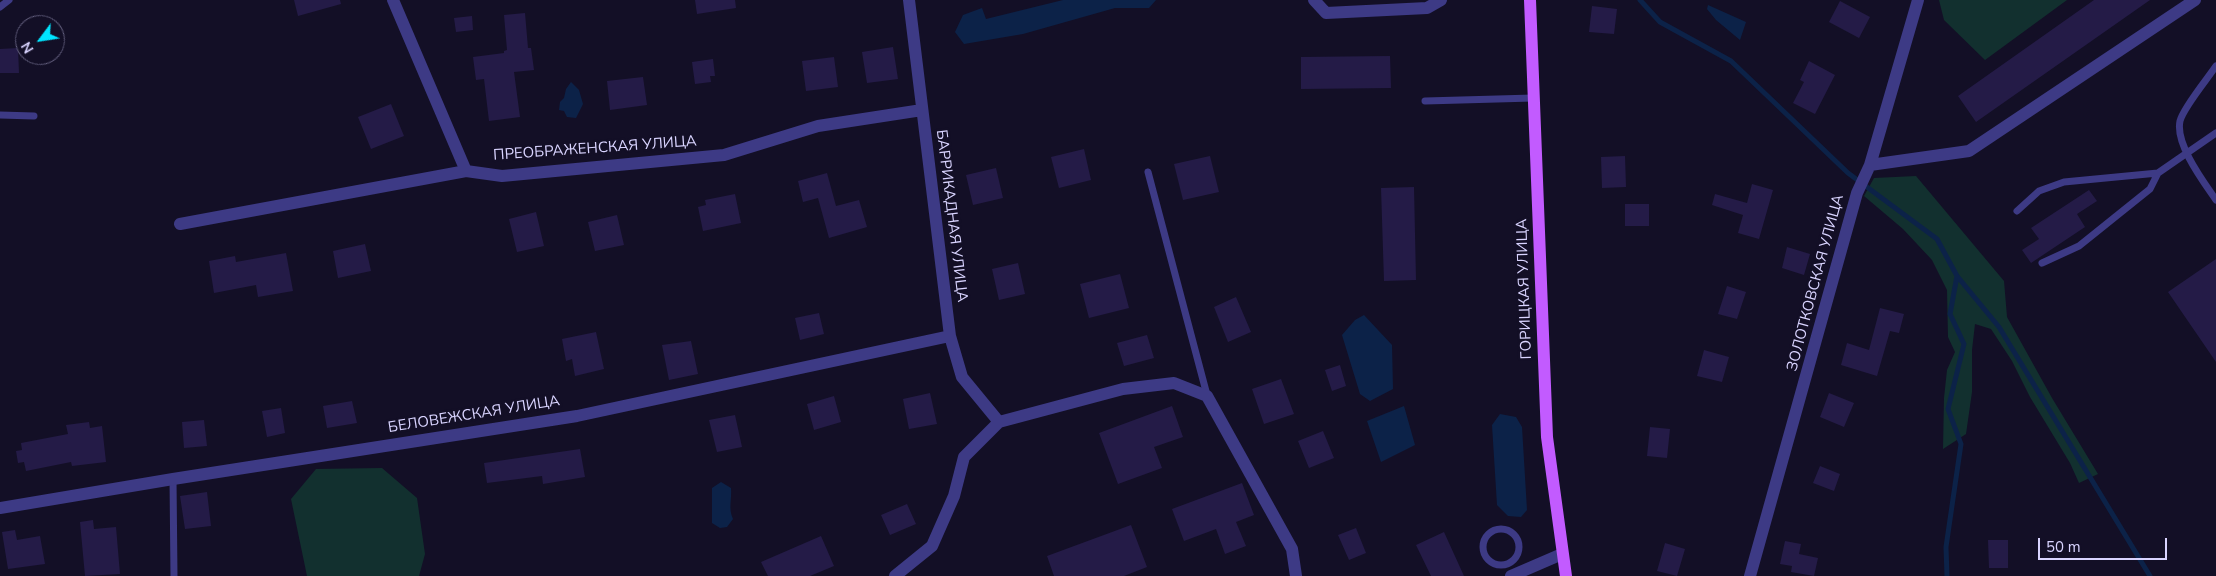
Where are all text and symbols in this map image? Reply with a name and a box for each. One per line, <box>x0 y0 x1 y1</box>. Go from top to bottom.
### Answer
north arrow <box>15 15 65 65</box>
text: N <box>17 38 38 57</box>
street label: БАРРИКАДНАЯ УЛИЦА <box>931 129 971 303</box>
street label: ПРЕОБРАЖЕНСКАЯ УЛИЦА <box>493 133 697 165</box>
street label: ЗОЛОТКОВСКАЯ УЛИЦА <box>1784 193 1848 373</box>
street label: ГОРИЦКАЯ УЛИЦА <box>1514 218 1536 360</box>
street label: БЕЛОВЕЖСКАЯ УЛИЦА <box>387 393 561 437</box>
scale bar <box>2041 528 2170 560</box>
text: 50 m <box>2046 537 2081 557</box>

